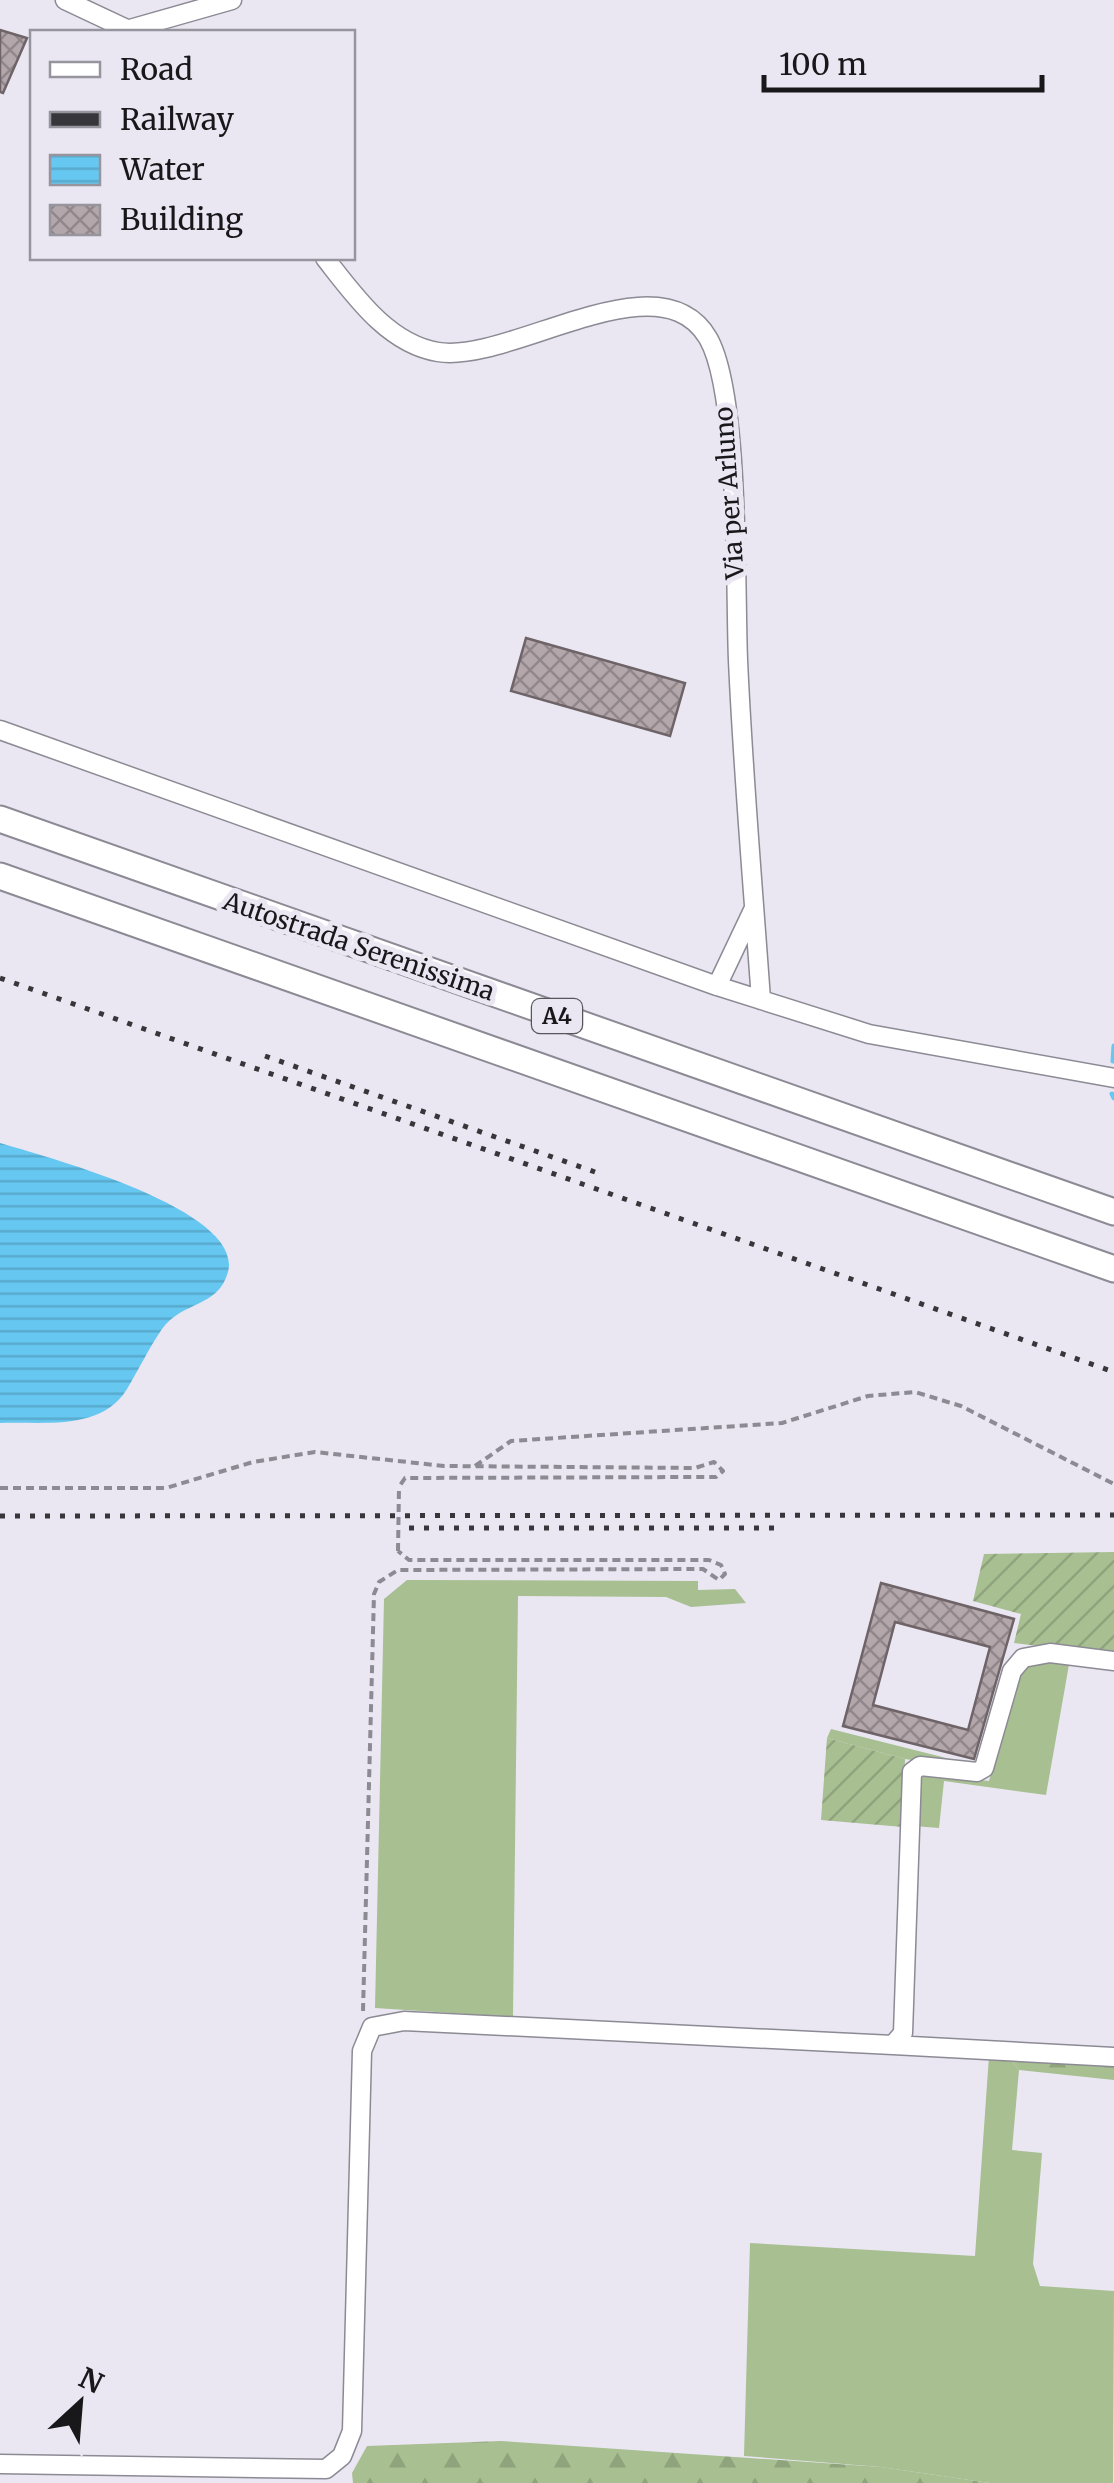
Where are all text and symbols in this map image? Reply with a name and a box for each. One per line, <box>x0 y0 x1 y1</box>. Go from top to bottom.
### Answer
legend <box>30 30 355 260</box>
scale bar <box>764 30 1042 92</box>
text: 100 m <box>779 45 867 83</box>
text: Road <box>120 50 193 88</box>
text: Railway <box>120 100 235 138</box>
text: Water <box>119 150 205 188</box>
text: Building <box>120 200 243 238</box>
street label: Via per Arluno <box>707 406 751 581</box>
street label: Autostrada Serenissima <box>218 884 499 1007</box>
road number: A4 <box>532 999 582 1033</box>
north arrow <box>30 2353 130 2453</box>
text: N <box>73 2360 109 2402</box>

